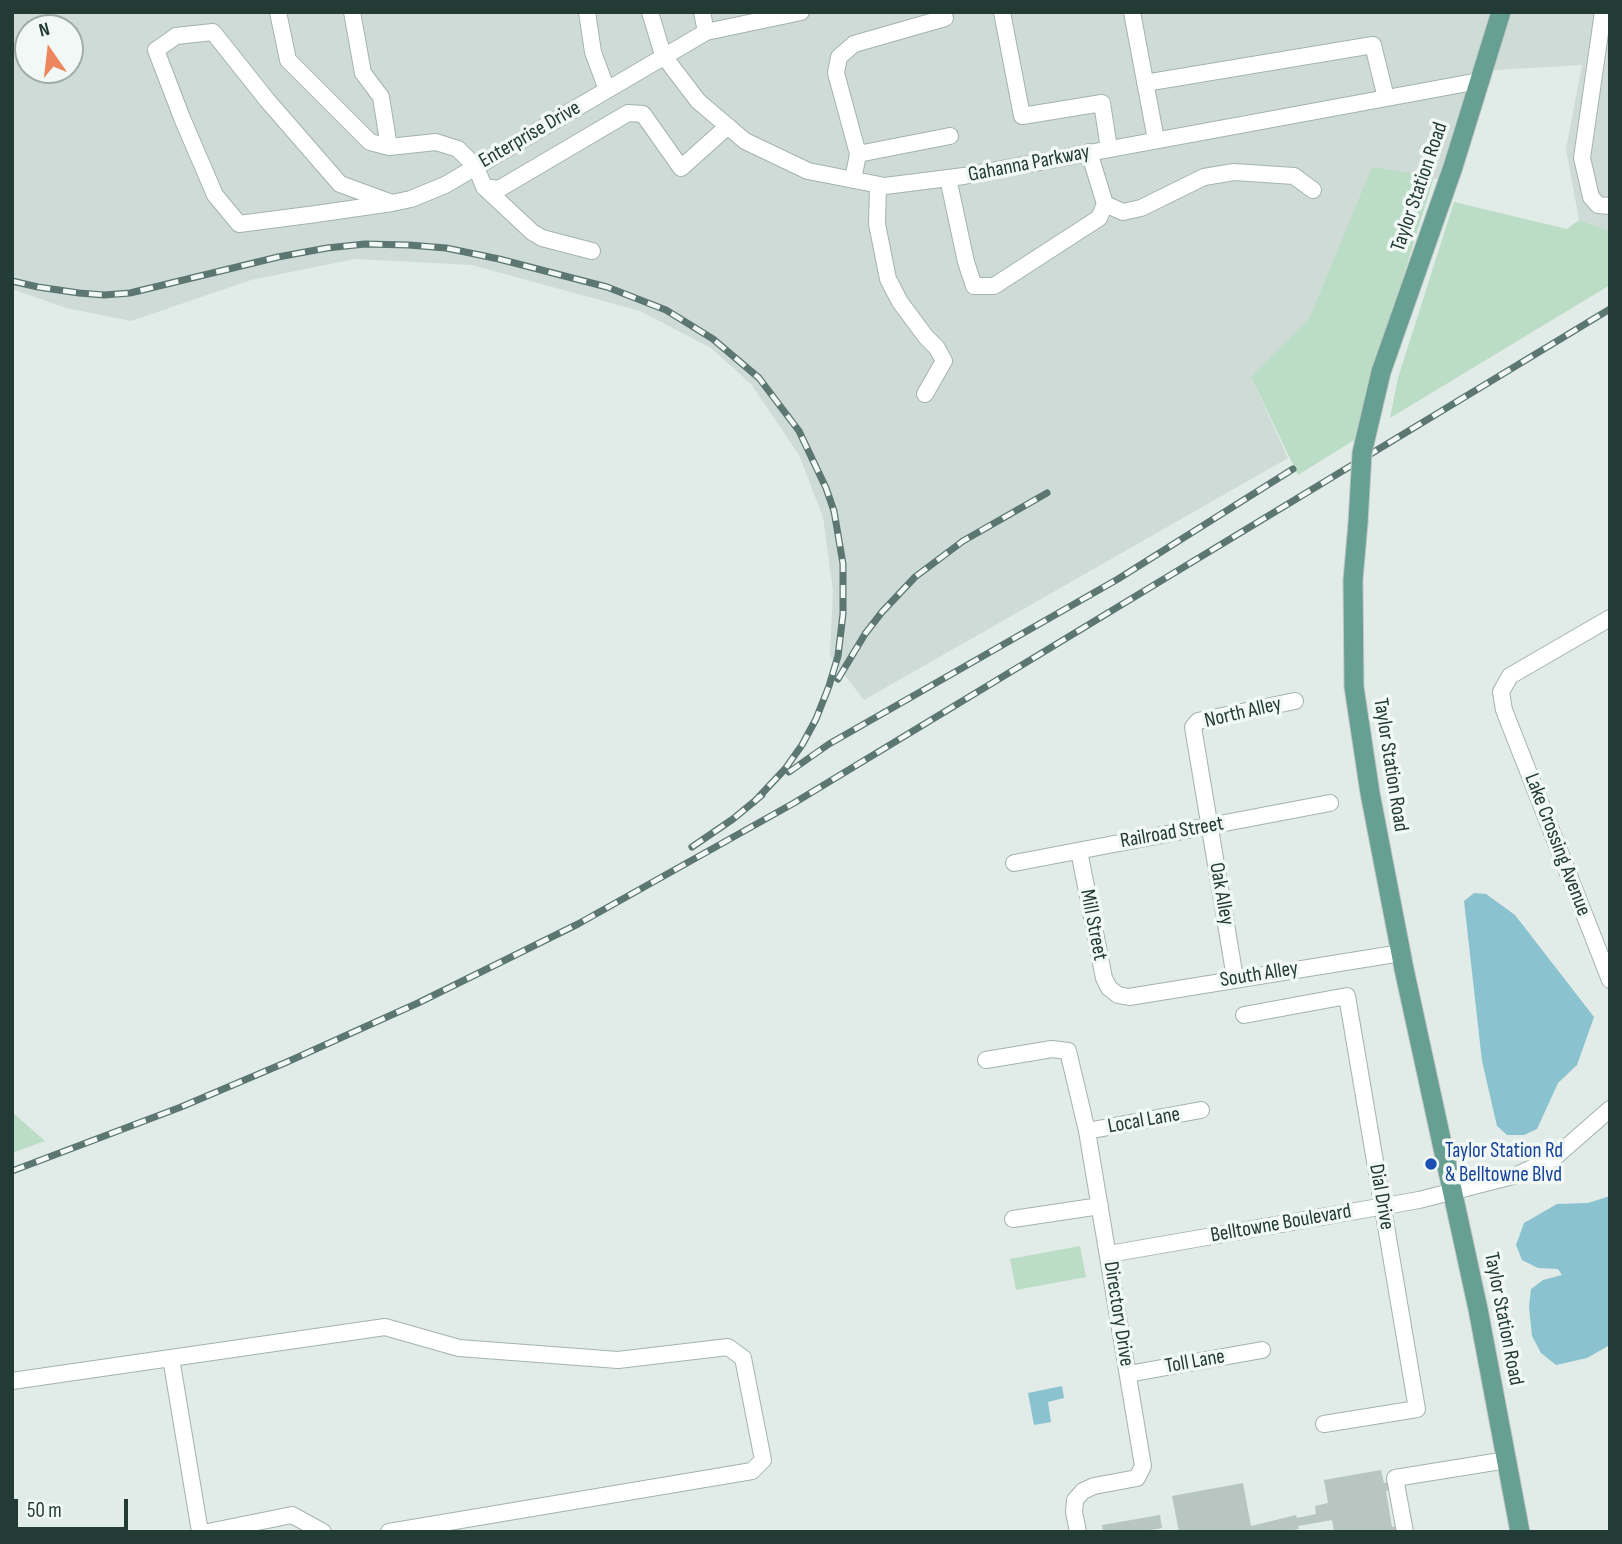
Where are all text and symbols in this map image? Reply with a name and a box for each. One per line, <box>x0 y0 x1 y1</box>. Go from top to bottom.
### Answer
north arrow <box>14 14 84 84</box>
text: N <box>37 18 52 42</box>
street label: Enterprise Drive <box>475 96 585 174</box>
street label: Taylor Station Road <box>1386 119 1454 255</box>
street label: Gahanna Parkway <box>966 140 1092 188</box>
street label: North Alley <box>1202 692 1284 734</box>
street label: Taylor Station Road <box>1367 696 1413 834</box>
street label: Lake Crossing Avenue <box>1518 770 1596 920</box>
street label: Railroad Street <box>1119 812 1225 854</box>
street label: Oak Alley <box>1203 861 1239 927</box>
street label: Mill Street <box>1074 887 1112 963</box>
street label: South Alley <box>1218 956 1300 994</box>
street label: Local Lane <box>1106 1102 1182 1140</box>
place label: Taylor Station Rd & Belltowne Blvd <box>1445 1139 1563 1189</box>
marker: Taylor Station Rd & Belltowne Blvd <box>1423 1156 1439 1172</box>
street label: Dial Drive <box>1363 1162 1399 1232</box>
street label: Belltowne Boulevard <box>1209 1199 1353 1249</box>
street label: Taylor Station Road <box>1478 1250 1528 1388</box>
street label: Directory Drive <box>1097 1260 1139 1368</box>
street label: Toll Lane <box>1163 1344 1227 1380</box>
scale bar <box>18 1484 131 1528</box>
text: 50 m <box>27 1498 62 1523</box>

